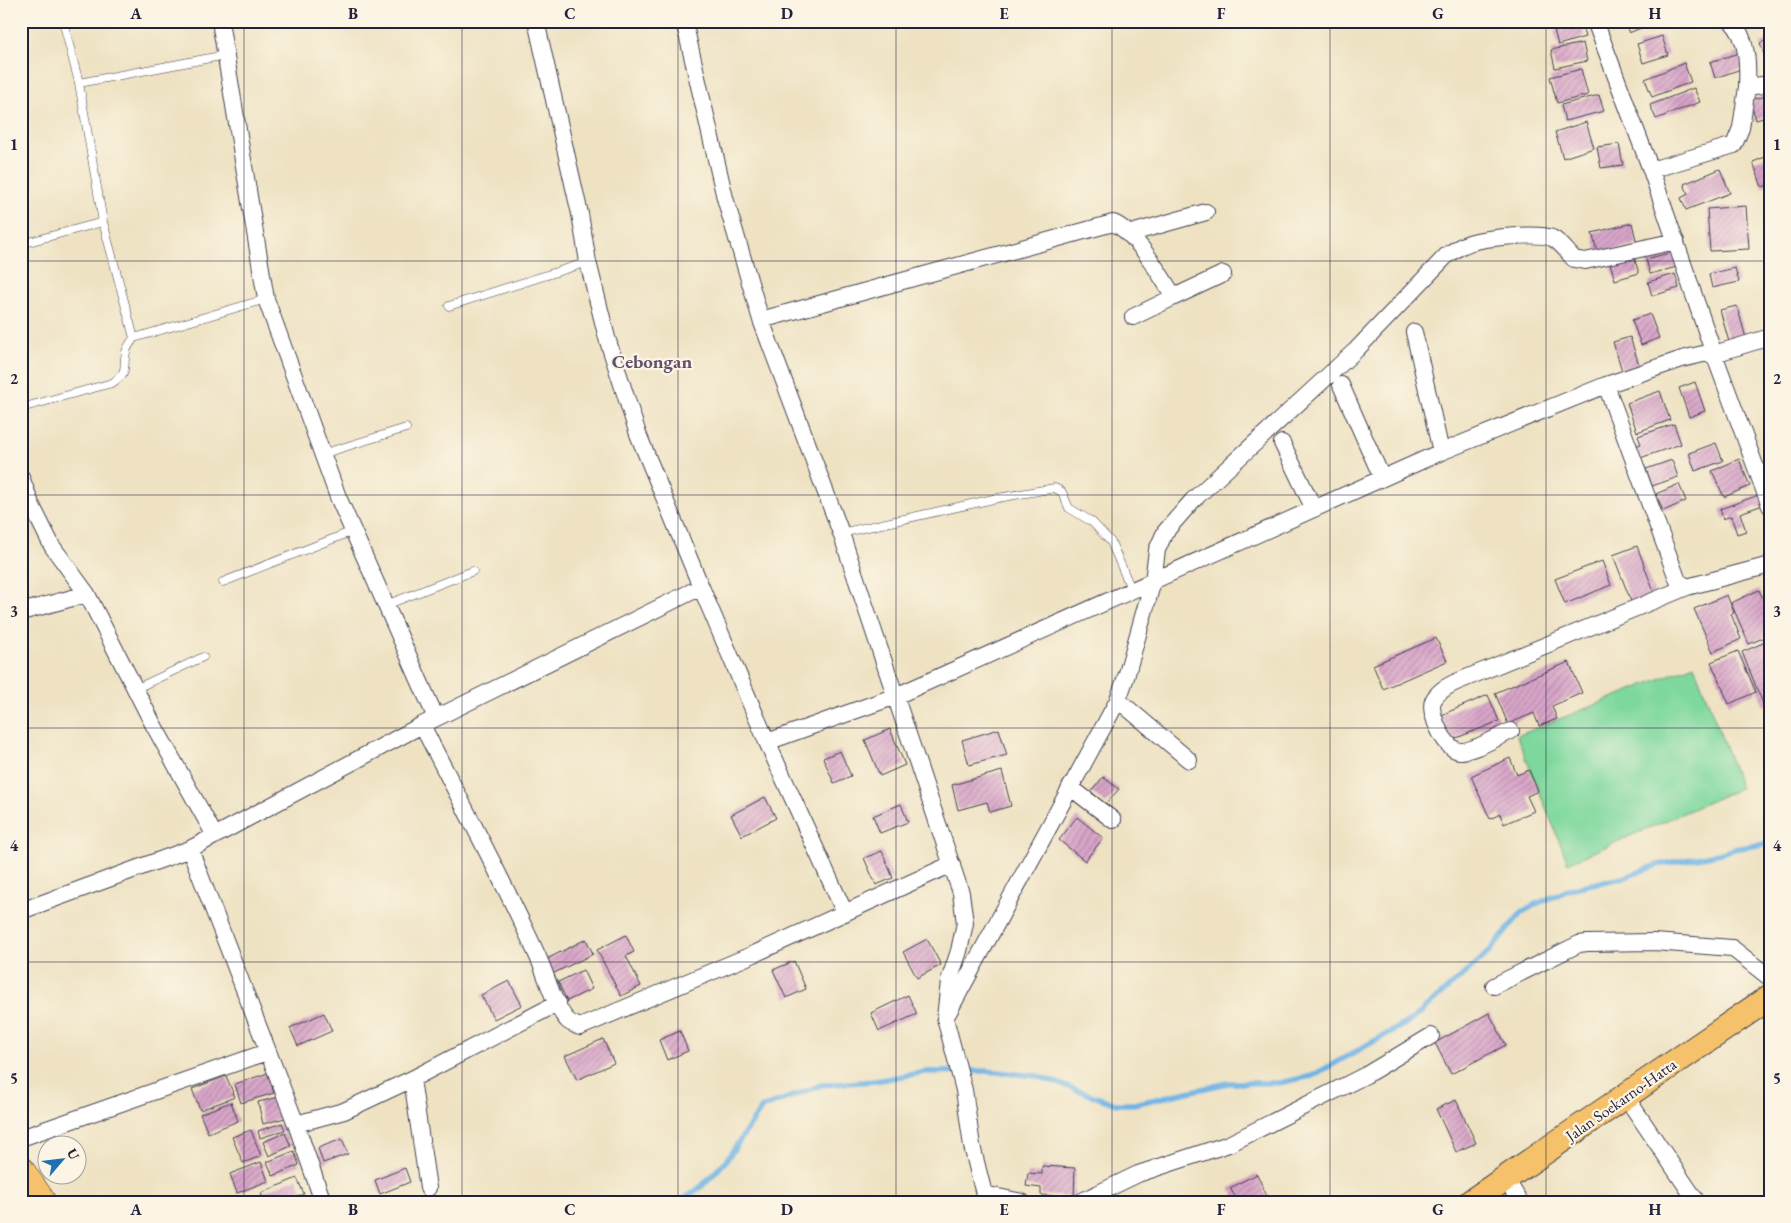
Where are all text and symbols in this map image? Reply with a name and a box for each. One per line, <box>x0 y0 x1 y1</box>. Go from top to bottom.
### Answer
text: A <box>129 3 142 24</box>
text: B <box>348 3 358 24</box>
text: C <box>564 3 576 24</box>
text: D <box>781 3 793 24</box>
text: E <box>999 3 1009 24</box>
text: F <box>1217 3 1226 24</box>
text: G <box>1432 3 1444 24</box>
text: H <box>1649 3 1662 24</box>
text: 1 <box>10 134 18 155</box>
text: 1 <box>1773 134 1781 155</box>
district label: Cebongan <box>612 349 692 374</box>
text: 2 <box>10 368 19 389</box>
text: 2 <box>1773 368 1782 389</box>
text: 3 <box>10 601 18 622</box>
text: 3 <box>1773 601 1781 622</box>
text: 4 <box>10 835 19 856</box>
text: 4 <box>1773 835 1782 856</box>
street label: Jalan Soekarno-Hatta <box>1560 1053 1681 1147</box>
text: 5 <box>10 1068 18 1089</box>
text: 5 <box>1773 1068 1781 1089</box>
north arrow <box>38 1136 88 1186</box>
text: U <box>63 1145 84 1163</box>
text: A <box>129 1199 142 1220</box>
text: B <box>348 1199 358 1220</box>
text: C <box>564 1199 576 1220</box>
text: D <box>781 1199 793 1220</box>
text: E <box>999 1199 1009 1220</box>
text: F <box>1217 1199 1226 1220</box>
text: G <box>1432 1199 1444 1220</box>
text: H <box>1649 1199 1662 1220</box>

